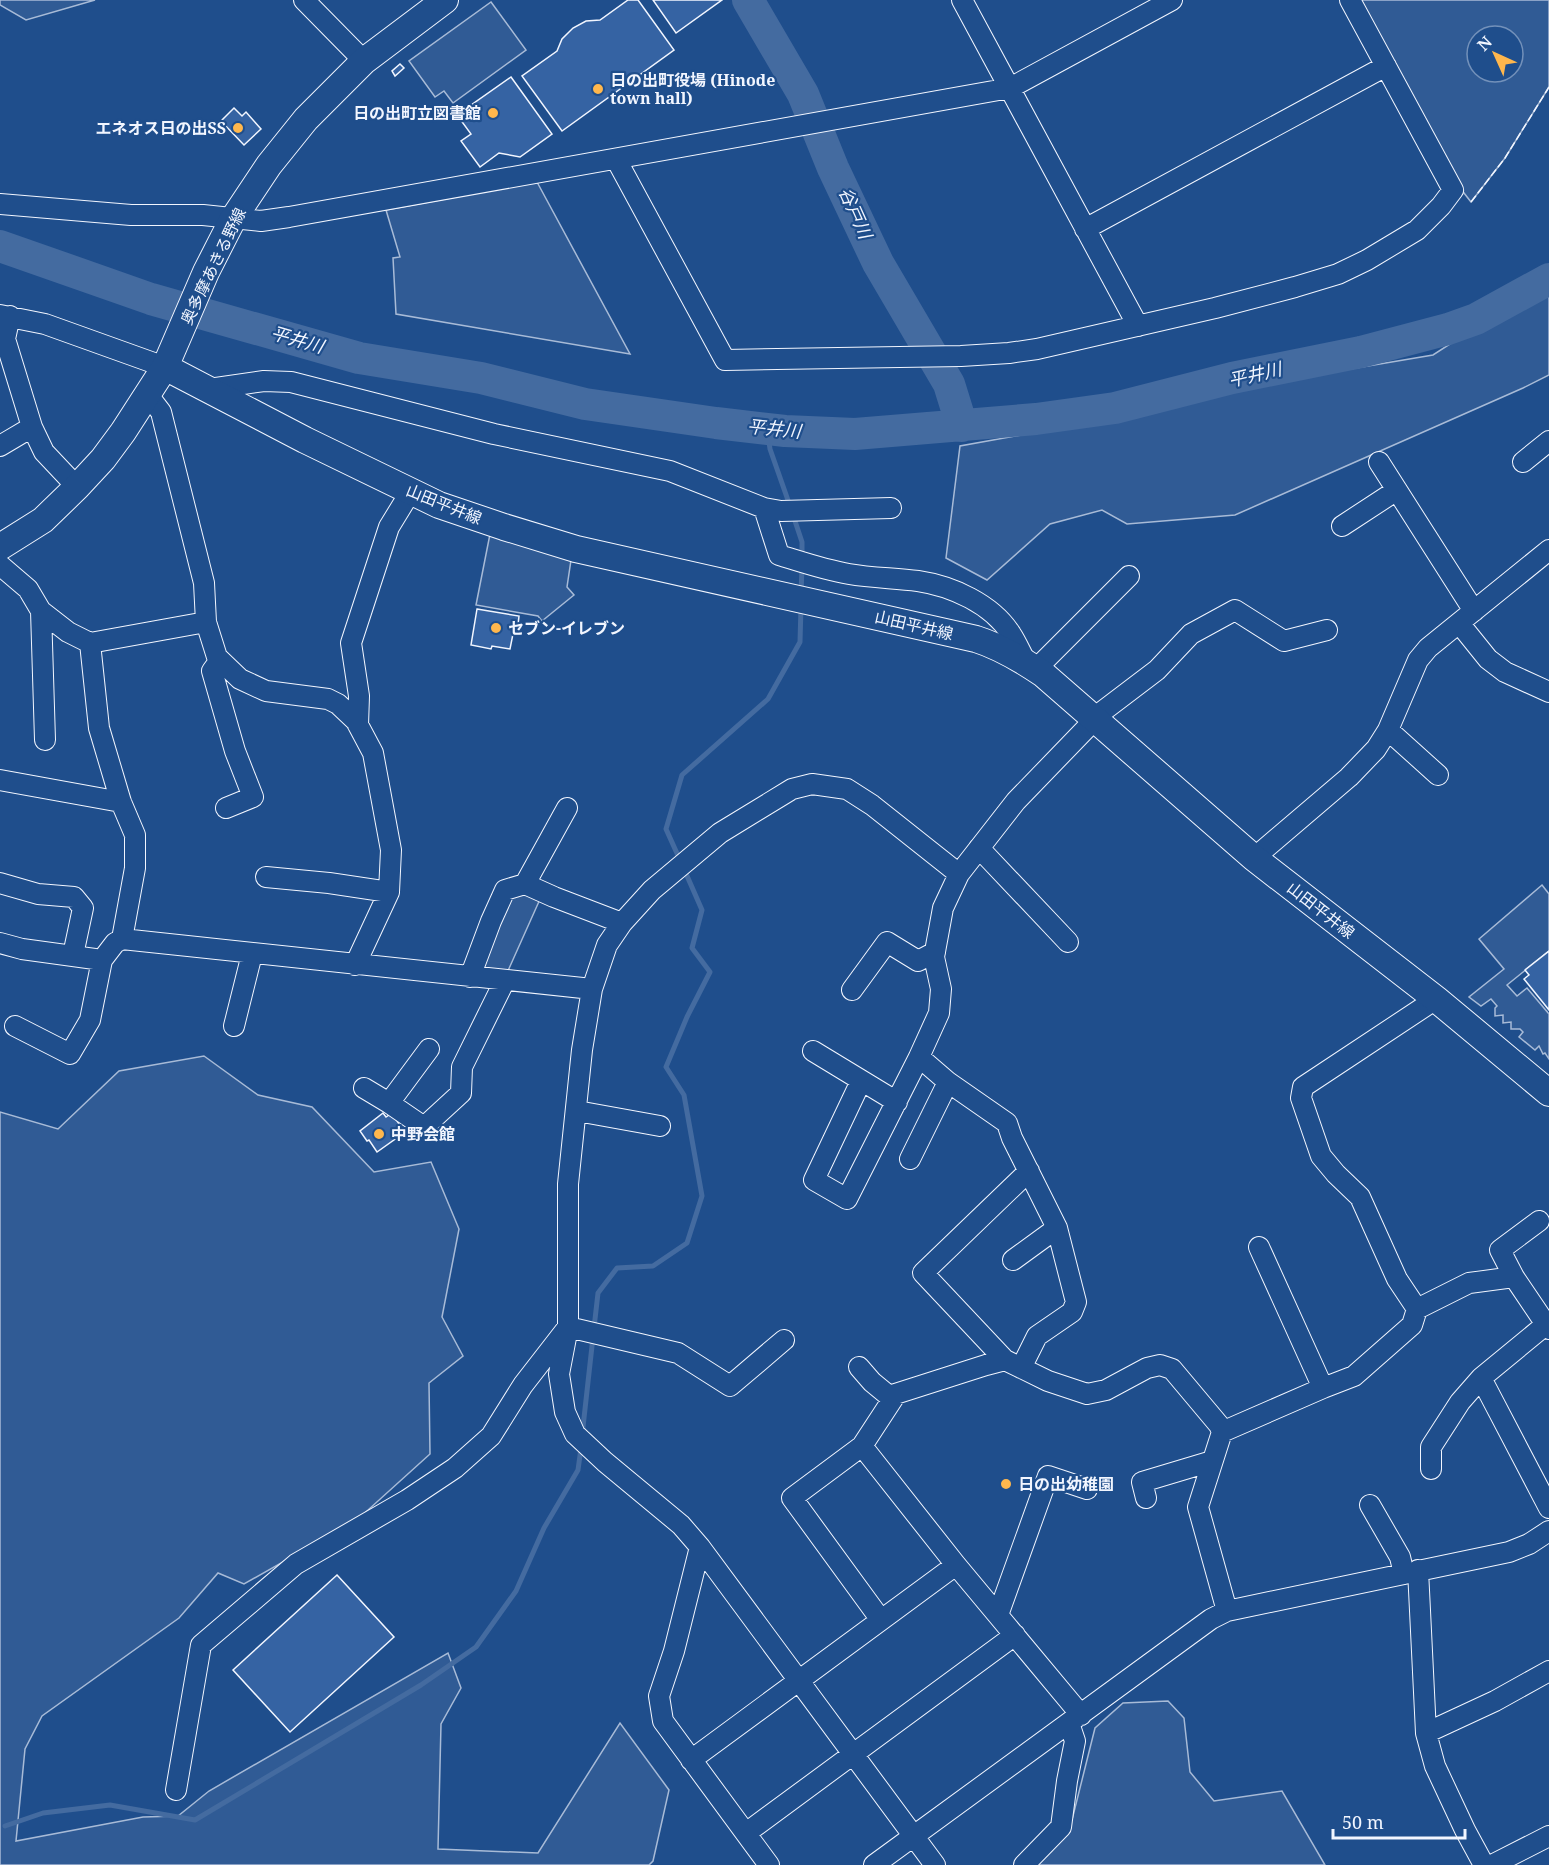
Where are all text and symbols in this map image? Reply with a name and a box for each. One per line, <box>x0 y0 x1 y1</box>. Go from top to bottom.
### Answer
north arrow <box>1465 24 1525 84</box>
text: N <box>1472 31 1497 56</box>
place label: 日の出町役場 (Hinode town hall) <box>610 69 775 109</box>
marker: 日の出町役場 (Hinode town hall) <box>591 82 605 96</box>
place label: 日の出町立図書館 <box>353 102 481 124</box>
marker: 日の出町立図書館 <box>486 106 500 120</box>
place label: エネオス日の出SS <box>95 117 226 139</box>
marker: エネオス日の出SS <box>231 121 245 135</box>
water label: 谷戸川 <box>834 183 879 244</box>
street label: 奥多摩あきる野線 <box>175 204 251 328</box>
water label: 平井川 <box>268 320 328 359</box>
water label: 平井川 <box>1226 356 1286 392</box>
water label: 平井川 <box>746 413 804 443</box>
street label: 山田平井線 <box>403 479 485 529</box>
street label: 山田平井線 <box>873 605 955 645</box>
place label: セブン-イレブン <box>508 617 625 639</box>
marker: セブン-イレブン <box>489 621 503 635</box>
street label: 山田平井線 <box>1283 877 1359 943</box>
place label: 中野会館 <box>391 1123 455 1145</box>
marker: 中野会館 <box>372 1127 386 1141</box>
place label: 日の出幼稚園 <box>1018 1473 1114 1495</box>
marker: 日の出幼稚園 <box>999 1477 1013 1491</box>
scale bar <box>1333 1802 1465 1840</box>
text: 50 m <box>1342 1810 1384 1834</box>

